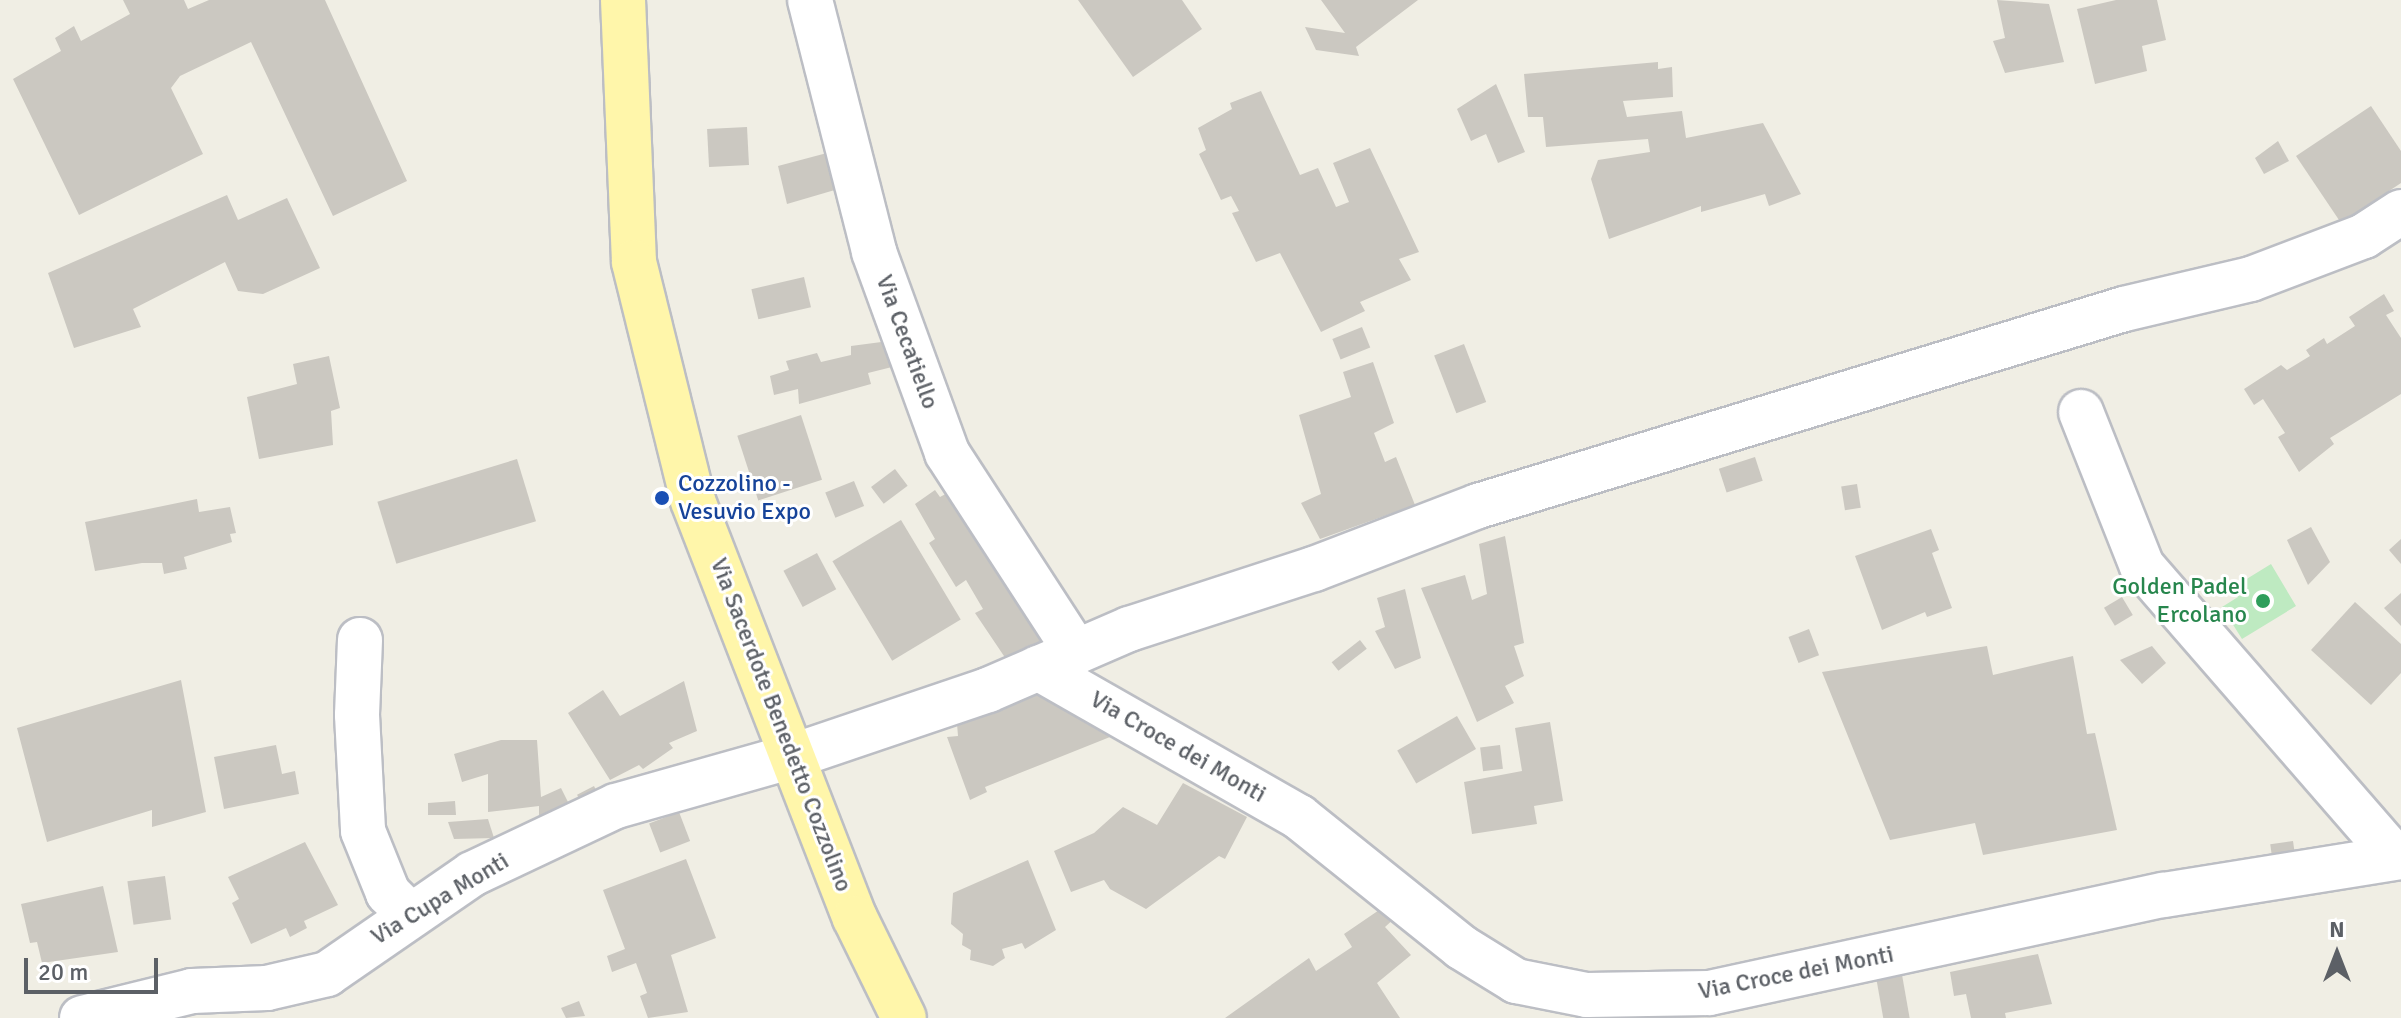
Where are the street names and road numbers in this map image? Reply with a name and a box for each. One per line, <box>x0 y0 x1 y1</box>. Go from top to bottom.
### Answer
street label: Via Cecatiello <box>869 271 945 413</box>
street label: Via Sacerdote Benedetto Cozzolino <box>704 554 858 896</box>
street label: Via Croce dei Monti <box>1085 685 1271 809</box>
street label: Via Cupa Monti <box>366 847 514 951</box>
street label: Via Croce dei Monti <box>1696 940 1896 1006</box>

